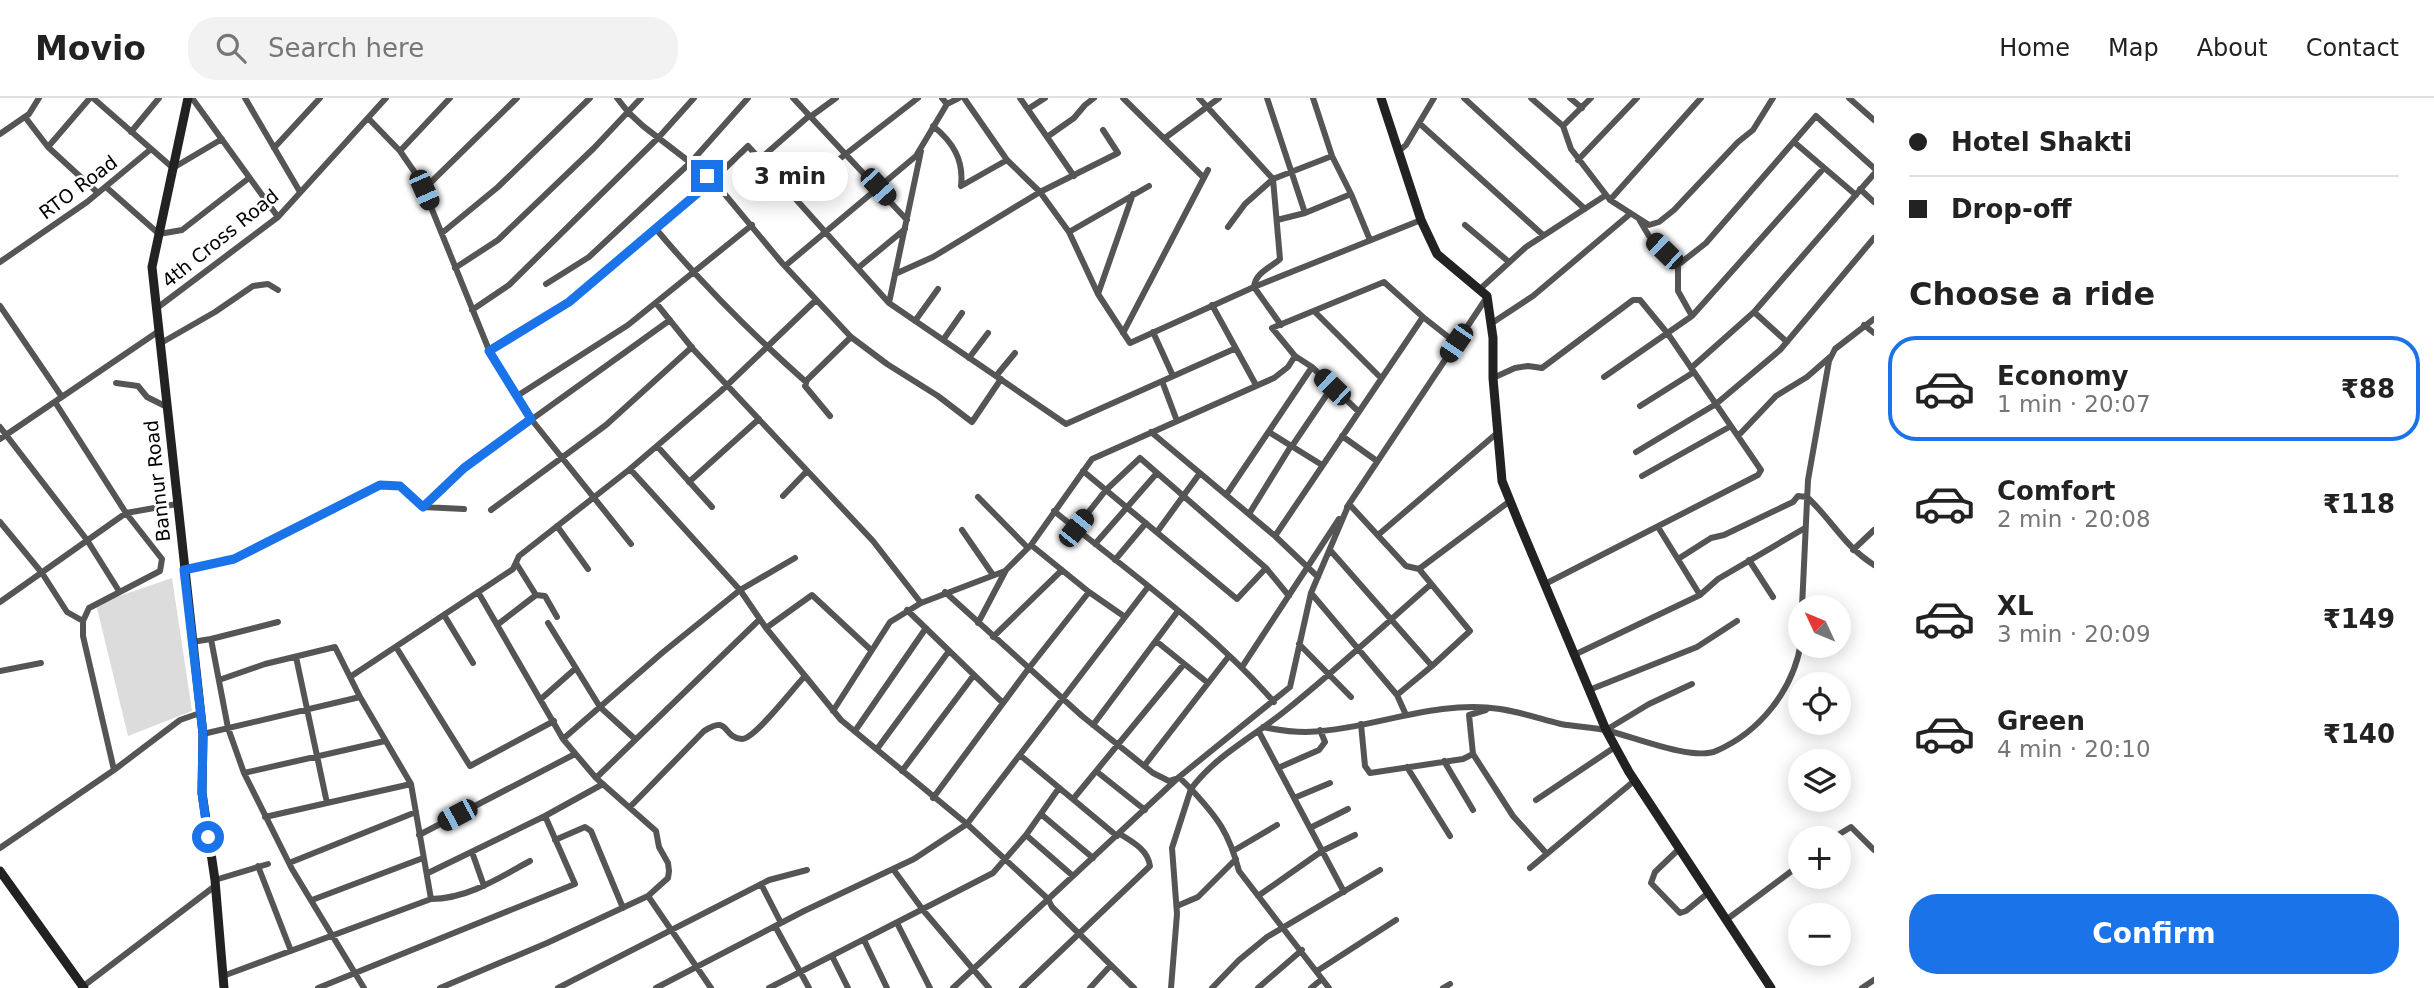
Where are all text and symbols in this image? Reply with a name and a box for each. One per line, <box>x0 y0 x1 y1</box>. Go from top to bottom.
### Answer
search box <box>188 17 678 80</box>
text: Movio <box>35 29 146 68</box>
icon: search <box>212 29 250 67</box>
text: Search here <box>268 33 424 63</box>
text: Home <box>1999 34 2070 62</box>
text: Map <box>2108 34 2159 62</box>
text: About <box>2197 34 2268 62</box>
text: Contact <box>2306 34 2399 62</box>
text: Hotel Shakti <box>1951 127 2132 157</box>
street label: RTO Road <box>35 150 121 224</box>
callout: 3 min <box>732 152 847 200</box>
route end <box>691 160 723 192</box>
text: 3 min <box>754 163 826 189</box>
car <box>857 164 900 210</box>
car <box>406 167 443 213</box>
street label: 4th Cross Road <box>157 184 283 292</box>
text: Drop-off <box>1951 194 2072 224</box>
car <box>1642 229 1687 273</box>
text: Choose a ride <box>1909 275 2155 313</box>
car <box>1436 320 1477 366</box>
icon: car <box>1913 357 1976 420</box>
text: Economy <box>1997 361 2128 391</box>
car <box>1310 365 1355 409</box>
text: ₹88 <box>2341 374 2395 404</box>
text: 1 min · 20:07 <box>1997 391 2151 417</box>
street label: Bannur Road <box>140 419 174 543</box>
icon: car <box>1913 472 1976 535</box>
text: Comfort <box>1997 476 2115 506</box>
text: ₹118 <box>2323 489 2395 519</box>
car <box>1055 505 1098 551</box>
text: 2 min · 20:08 <box>1997 506 2151 532</box>
icon: car <box>1913 587 1976 650</box>
text: XL <box>1997 591 2034 621</box>
north arrow <box>1788 595 1852 658</box>
map controls <box>1788 595 1851 966</box>
text: ₹149 <box>2323 604 2395 634</box>
text: 3 min · 20:09 <box>1997 621 2151 647</box>
button: locate <box>1788 672 1851 735</box>
icon: car <box>1913 702 1976 765</box>
text: Green <box>1997 706 2085 736</box>
text: ₹140 <box>2323 719 2395 749</box>
text: 4 min · 20:10 <box>1997 736 2151 762</box>
button: layers <box>1788 749 1851 812</box>
car <box>434 796 481 834</box>
route start <box>192 821 224 853</box>
button: + <box>1788 826 1851 889</box>
button: Confirm <box>1909 894 2399 974</box>
button: − <box>1788 903 1851 966</box>

